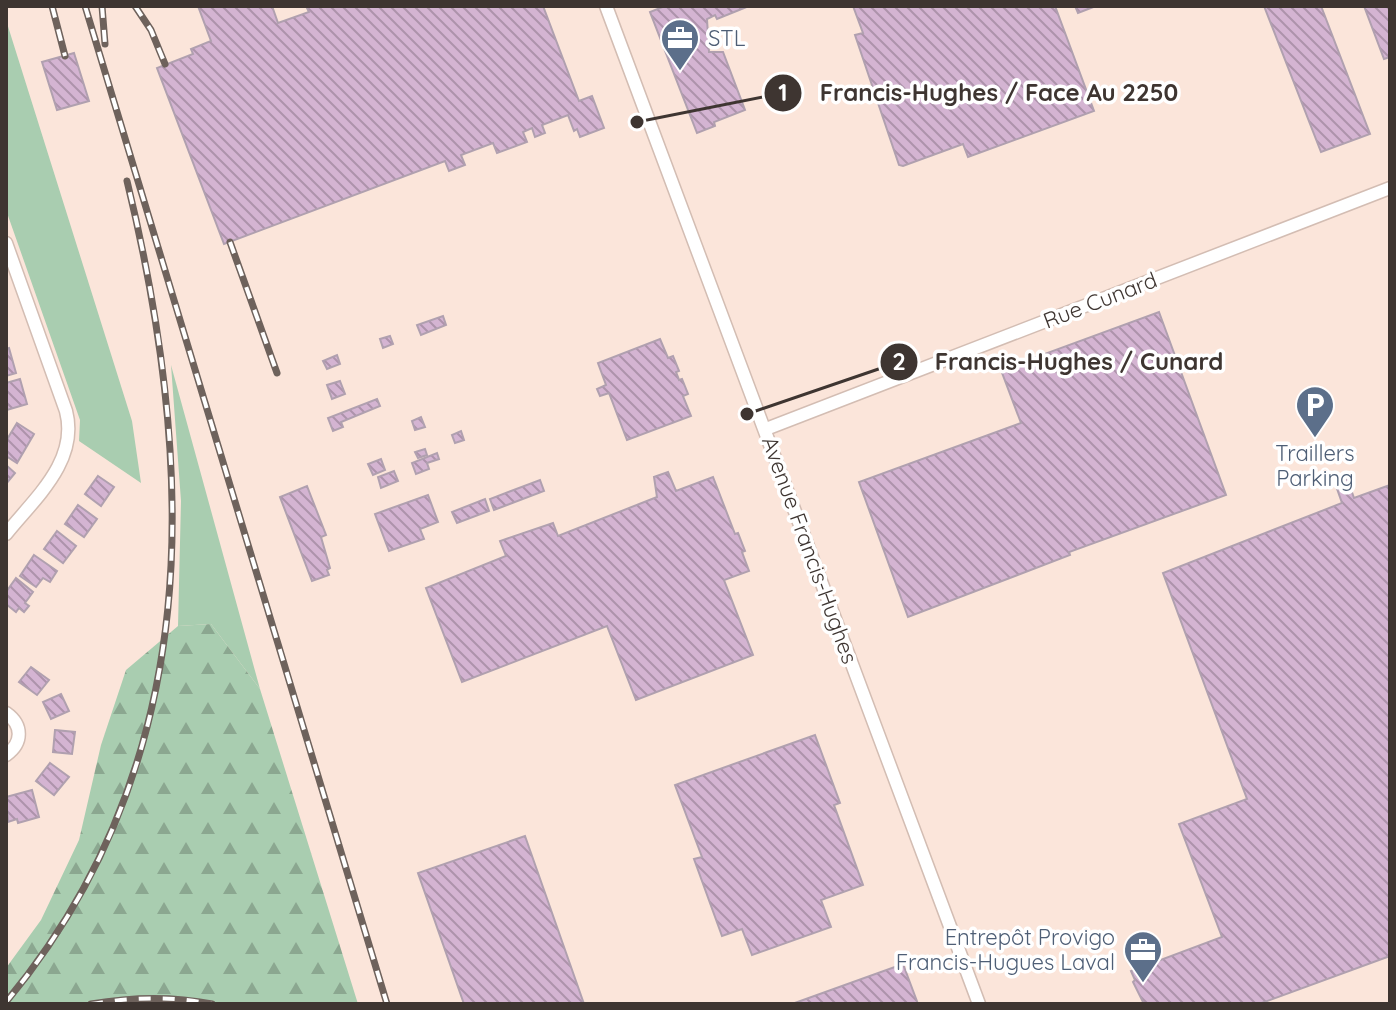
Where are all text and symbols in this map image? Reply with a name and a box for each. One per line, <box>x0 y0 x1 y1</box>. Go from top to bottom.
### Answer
office icon: STL <box>659 17 701 72</box>
place label: STL <box>708 24 746 52</box>
callout: Francis-Hughes / Face Au 2250 <box>763 69 1194 117</box>
text: 1 <box>778 77 788 107</box>
text: Francis-Hughes / Face Au 2250 <box>820 77 1178 107</box>
street label: Rue Cunard <box>1039 265 1161 335</box>
callout: Francis-Hughes / Cunard <box>879 338 1239 386</box>
text: 2 <box>892 346 906 376</box>
text: Francis-Hughes / Cunard <box>935 346 1223 376</box>
parking icon: Traillers Parking <box>1294 384 1336 439</box>
street label: Avenue Francis-Hughes <box>756 433 864 667</box>
place label: Traillers Parking <box>1275 439 1355 492</box>
place label: Entrepôt Provigo Francis-Hugues Laval <box>896 923 1115 976</box>
office icon: Entrepôt Provigo Francis-Hugues Laval <box>1122 929 1164 984</box>

